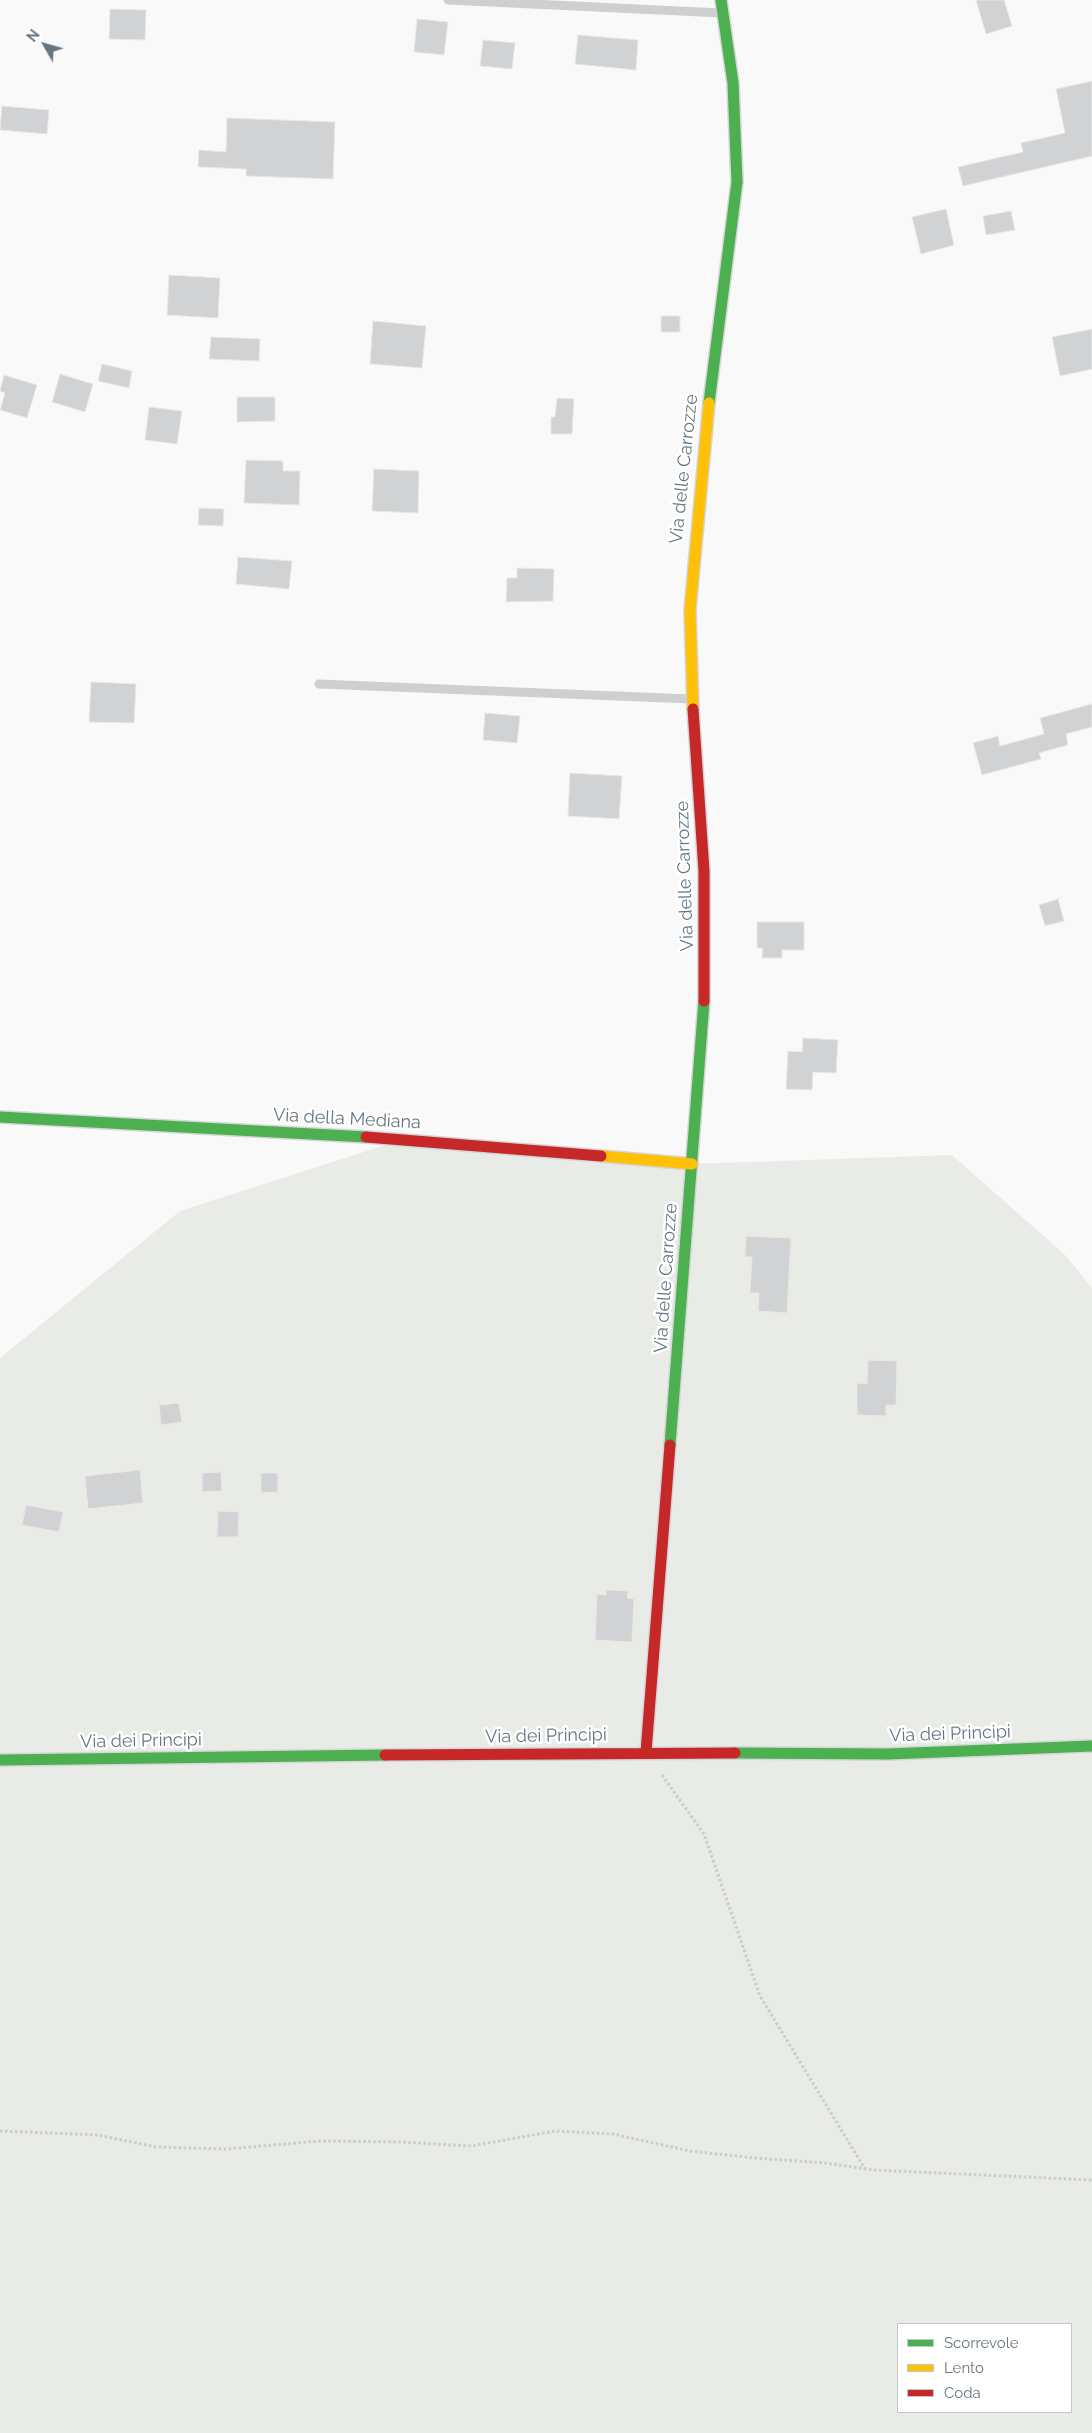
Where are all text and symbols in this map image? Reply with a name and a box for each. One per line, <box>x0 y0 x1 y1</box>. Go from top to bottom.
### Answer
north arrow <box>20 20 70 70</box>
text: N <box>24 27 43 45</box>
street label: Via delle Carrozze <box>665 393 703 545</box>
street label: Via delle Carrozze <box>672 800 698 952</box>
street label: Via della Mediana <box>273 1104 421 1134</box>
street label: Via delle Carrozze <box>650 1202 682 1354</box>
street label: Via dei Principi <box>889 1721 1011 1747</box>
street label: Via dei Principi <box>485 1724 607 1748</box>
street label: Via dei Principi <box>80 1729 202 1753</box>
legend <box>897 2323 1072 2413</box>
text: Scorrevole <box>944 2334 1019 2352</box>
text: Lento <box>944 2359 984 2377</box>
text: Coda <box>944 2384 981 2402</box>

